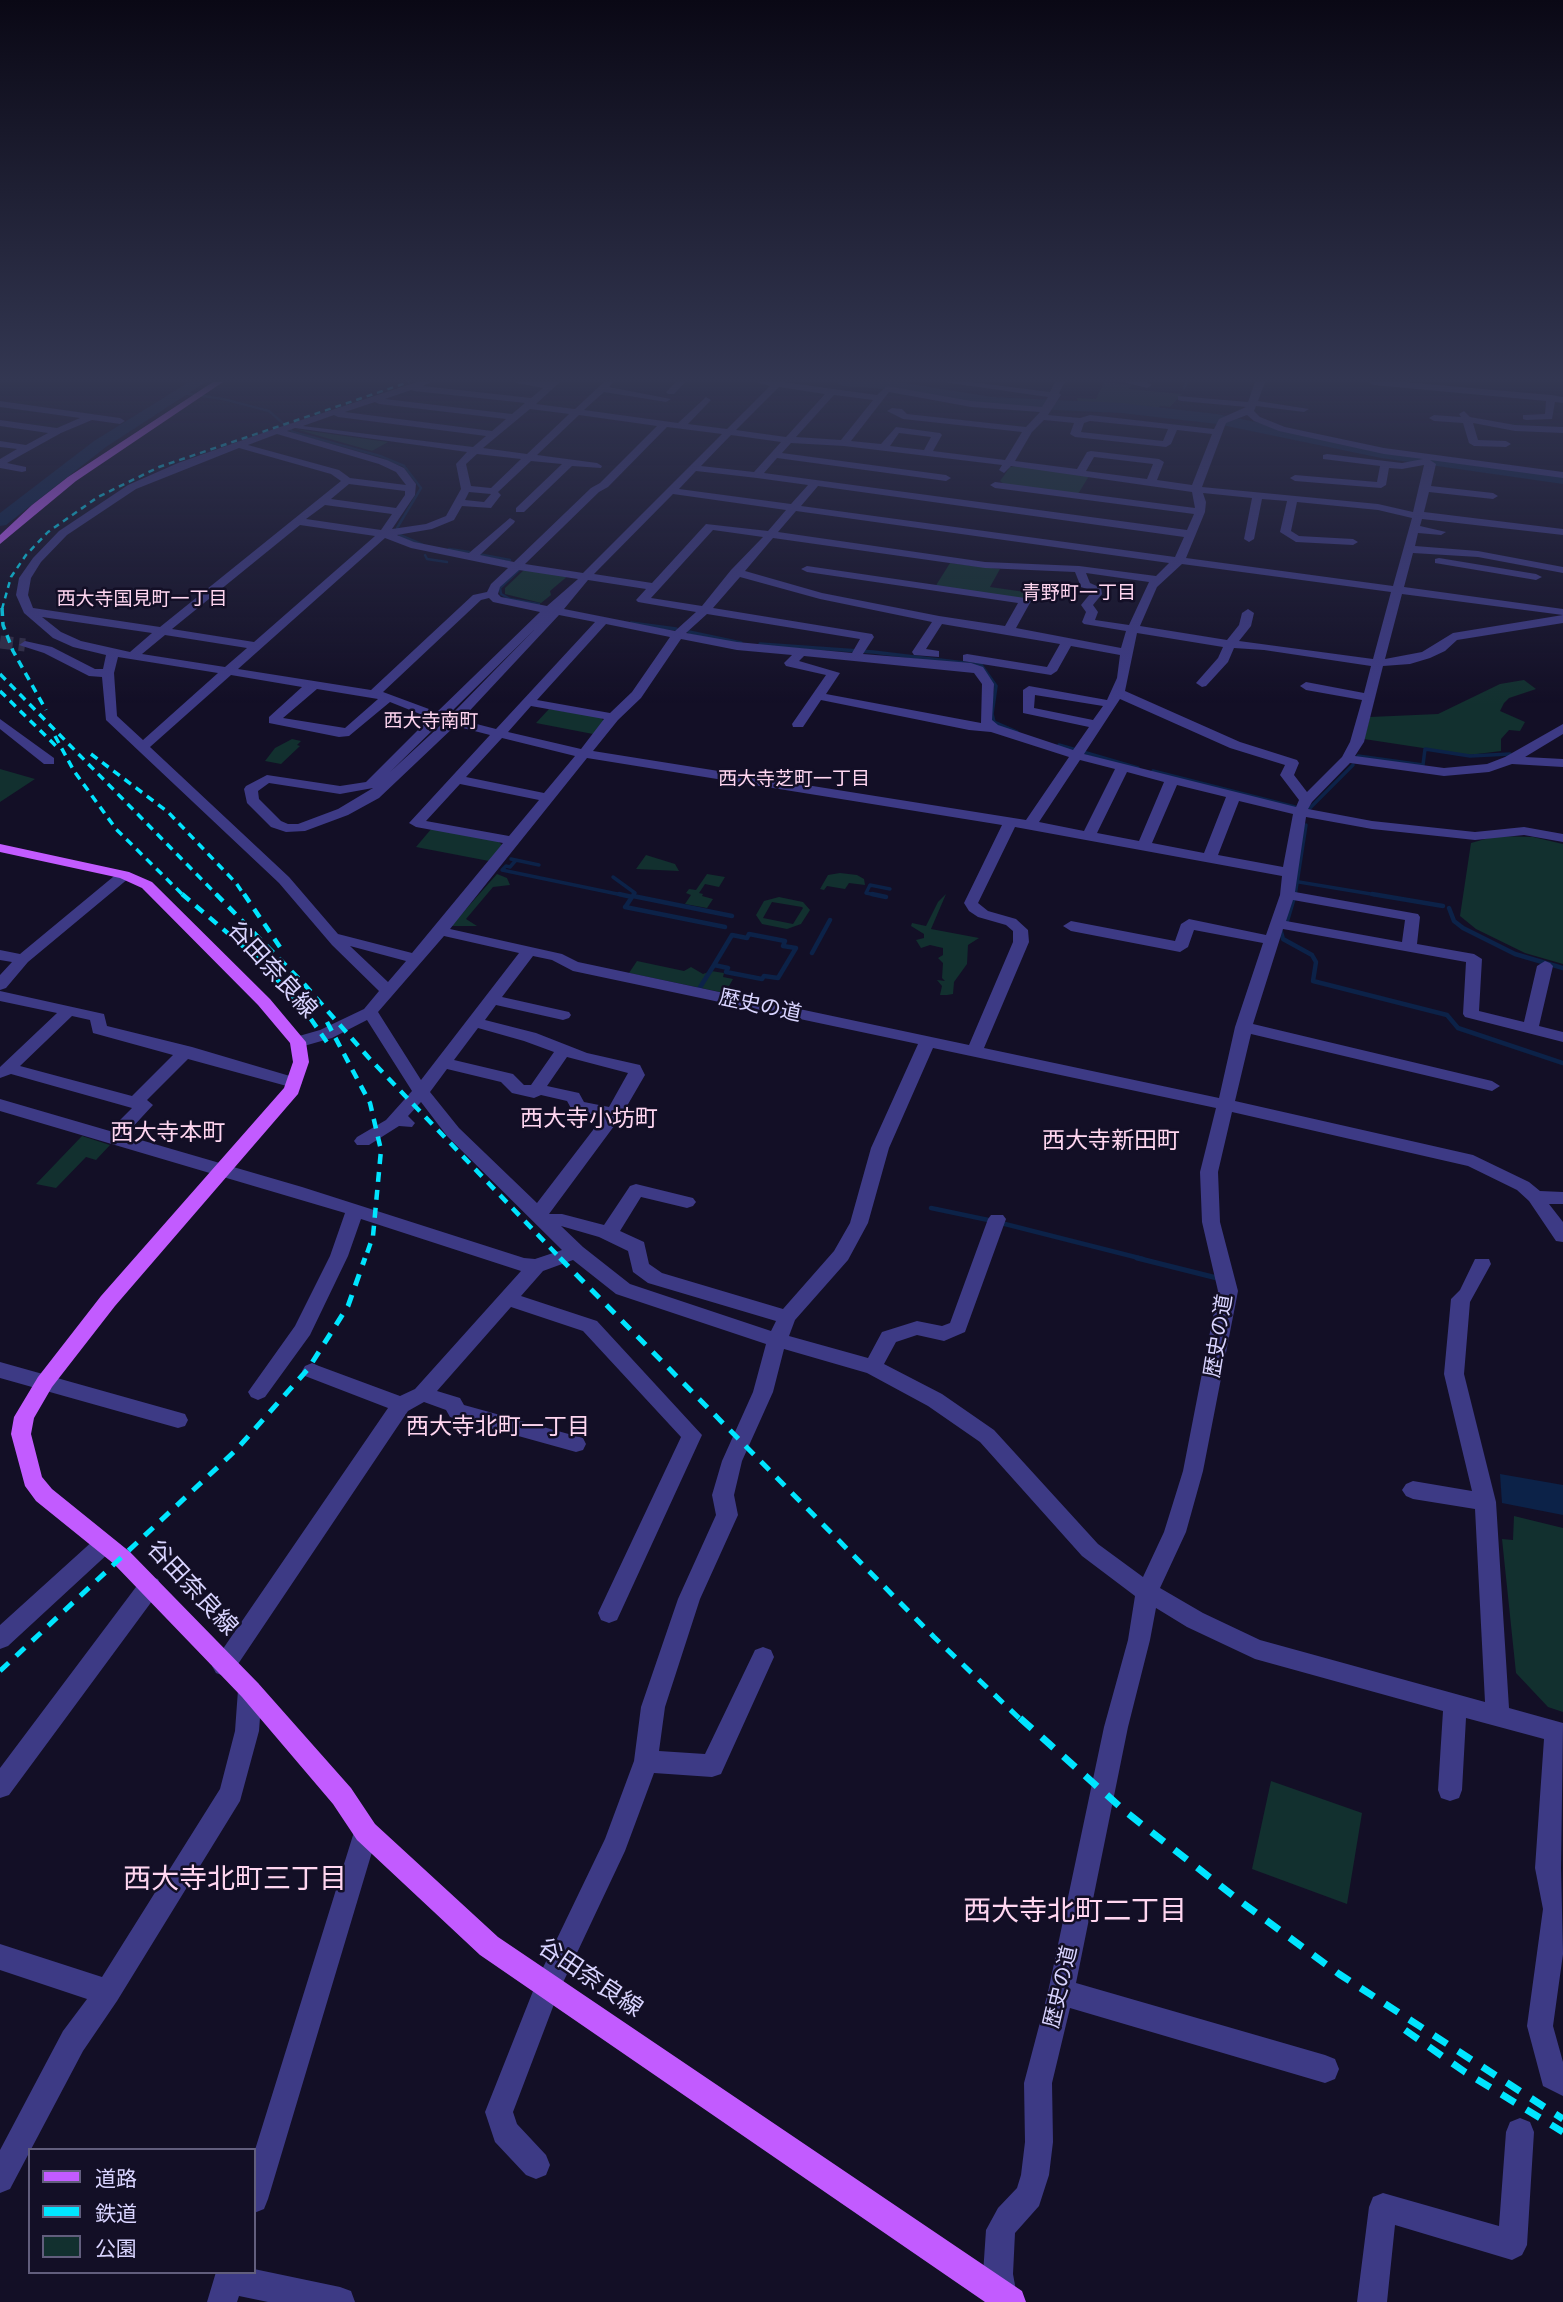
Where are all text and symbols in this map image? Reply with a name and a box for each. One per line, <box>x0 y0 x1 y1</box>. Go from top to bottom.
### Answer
district label: 青野町一丁目 <box>1022 582 1136 604</box>
district label: 西大寺国見町一丁目 <box>57 588 227 610</box>
district label: 西大寺南町 <box>384 710 478 732</box>
district label: 西大寺芝町一丁目 <box>718 768 870 790</box>
street label: 谷田奈良線 <box>221 916 323 1024</box>
street label: 歴史の道 <box>716 985 804 1027</box>
district label: 西大寺小坊町 <box>520 1105 658 1133</box>
district label: 西大寺本町 <box>111 1119 225 1147</box>
district label: 西大寺新田町 <box>1042 1127 1180 1155</box>
street label: 歴史の道 <box>1200 1293 1238 1379</box>
district label: 西大寺北町一丁目 <box>406 1413 590 1441</box>
street label: 谷田奈良線 <box>141 1534 243 1642</box>
district label: 西大寺北町三丁目 <box>123 1863 347 1897</box>
district label: 西大寺北町二丁目 <box>963 1895 1187 1929</box>
street label: 谷田奈良線 <box>532 1933 648 2023</box>
street label: 歴史の道 <box>1039 1943 1083 2031</box>
legend <box>28 2148 256 2274</box>
text: 道路 <box>95 2166 137 2191</box>
text: 鉄道 <box>95 2201 137 2226</box>
text: 公園 <box>95 2236 137 2261</box>

